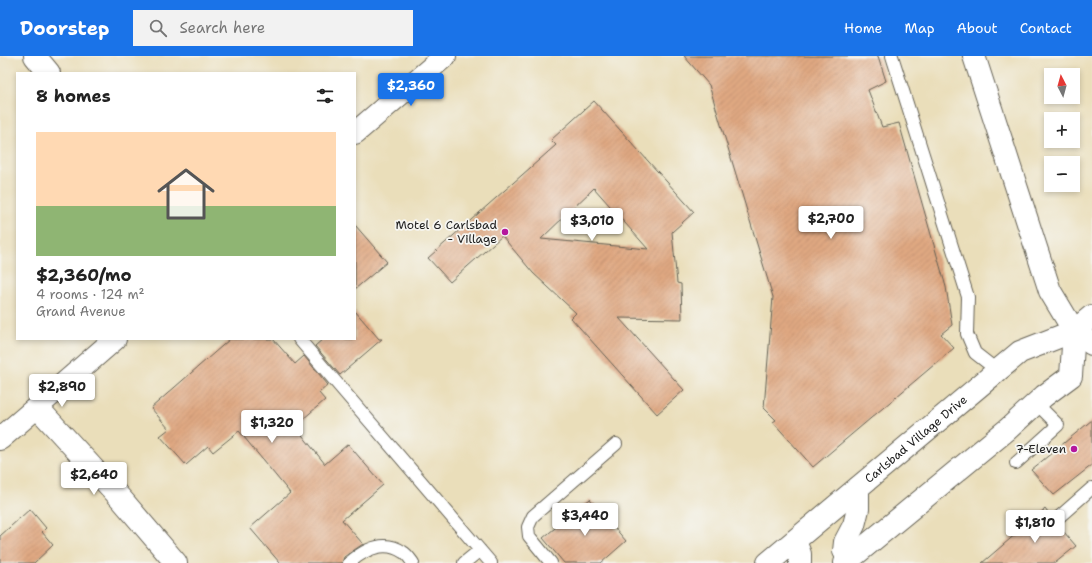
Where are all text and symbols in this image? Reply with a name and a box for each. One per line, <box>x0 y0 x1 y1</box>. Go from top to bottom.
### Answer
search box <box>133 10 413 46</box>
text: Doorstep <box>20 16 109 41</box>
icon: search <box>147 17 169 39</box>
text: Search here <box>179 18 265 38</box>
text: Home <box>844 19 883 37</box>
text: Map <box>905 19 935 37</box>
text: About <box>957 19 998 37</box>
text: Contact <box>1020 19 1072 37</box>
north arrow <box>1044 68 1080 104</box>
map controls <box>1044 68 1080 192</box>
pin: $2,360 <box>378 73 444 107</box>
text: $2,360 <box>387 77 435 94</box>
text: 8 homes <box>36 85 111 107</box>
icon: filters <box>314 85 336 107</box>
button: + <box>1044 112 1080 148</box>
button: − <box>1044 156 1080 192</box>
icon: home <box>150 158 222 230</box>
pin: $2,700 <box>798 206 864 240</box>
pin: $3,010 <box>559 208 625 242</box>
text: $2,700 <box>807 210 855 227</box>
text: $3,010 <box>570 212 614 229</box>
place label: Motel 6 Carlsbad - Village <box>395 217 497 247</box>
marker: Motel 6 Carlsbad - Village <box>500 227 510 237</box>
text: $2,360/mo <box>36 264 131 286</box>
text: 4 rooms · 124 m² <box>36 286 145 303</box>
text: Grand Avenue <box>36 303 126 320</box>
pin: $2,890 <box>29 374 95 408</box>
text: $2,890 <box>38 378 86 395</box>
street label: Carlsbad Village Drive <box>861 391 971 487</box>
pin: $1,320 <box>239 410 305 444</box>
text: $1,320 <box>250 414 294 431</box>
place label: 7-Eleven <box>1015 441 1066 457</box>
marker: 7-Eleven <box>1069 444 1079 454</box>
pin: $2,640 <box>61 462 127 496</box>
text: $2,640 <box>70 466 118 483</box>
pin: $3,440 <box>552 503 618 537</box>
text: $3,440 <box>561 507 609 524</box>
pin: $1,810 <box>1002 510 1068 544</box>
text: $1,810 <box>1015 514 1055 531</box>

